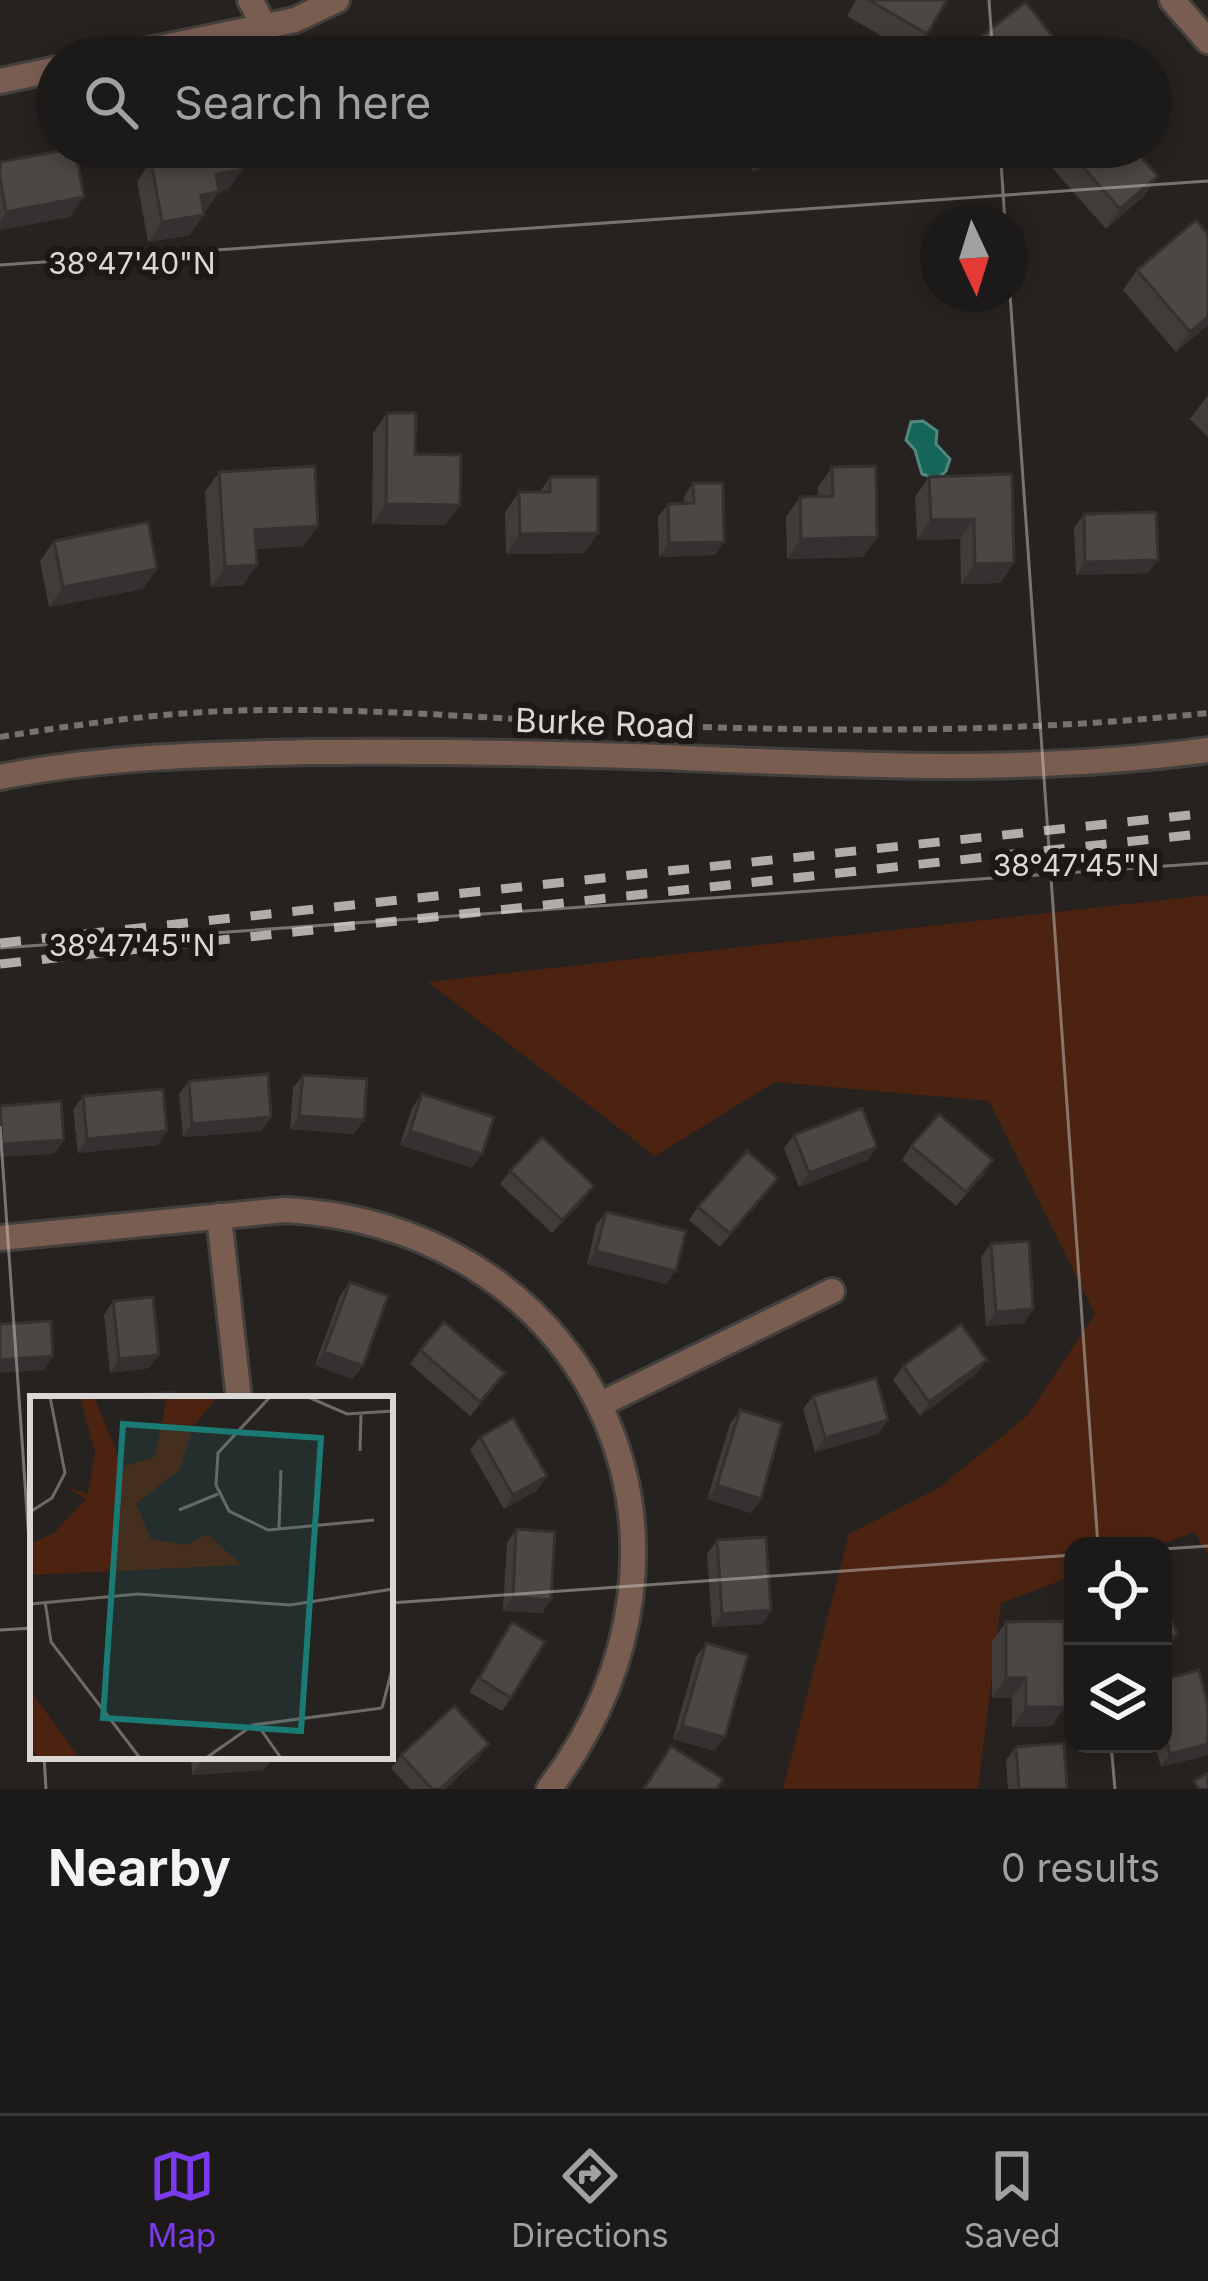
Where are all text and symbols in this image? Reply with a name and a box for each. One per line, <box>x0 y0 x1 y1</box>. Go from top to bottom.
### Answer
search box <box>36 36 1172 168</box>
icon: search <box>78 69 144 135</box>
text: Search here <box>174 75 431 130</box>
north arrow <box>920 204 1028 312</box>
text: 38°47'40"N <box>48 245 216 281</box>
street label: Burke Road <box>515 700 695 746</box>
text: 38°47'45"N <box>993 847 1159 883</box>
text: 38°47'45"N <box>49 927 215 963</box>
inset map <box>30 1396 393 1759</box>
map controls <box>1064 1537 1172 1753</box>
button: locate <box>1064 1537 1172 1645</box>
button: layers <box>1064 1645 1172 1753</box>
text: Nearby <box>48 1837 231 1898</box>
text: 0 results <box>1001 1844 1160 1891</box>
tab: Map <box>148 2143 216 2255</box>
tab: Directions <box>511 2143 669 2255</box>
tab: Saved <box>964 2143 1060 2255</box>

